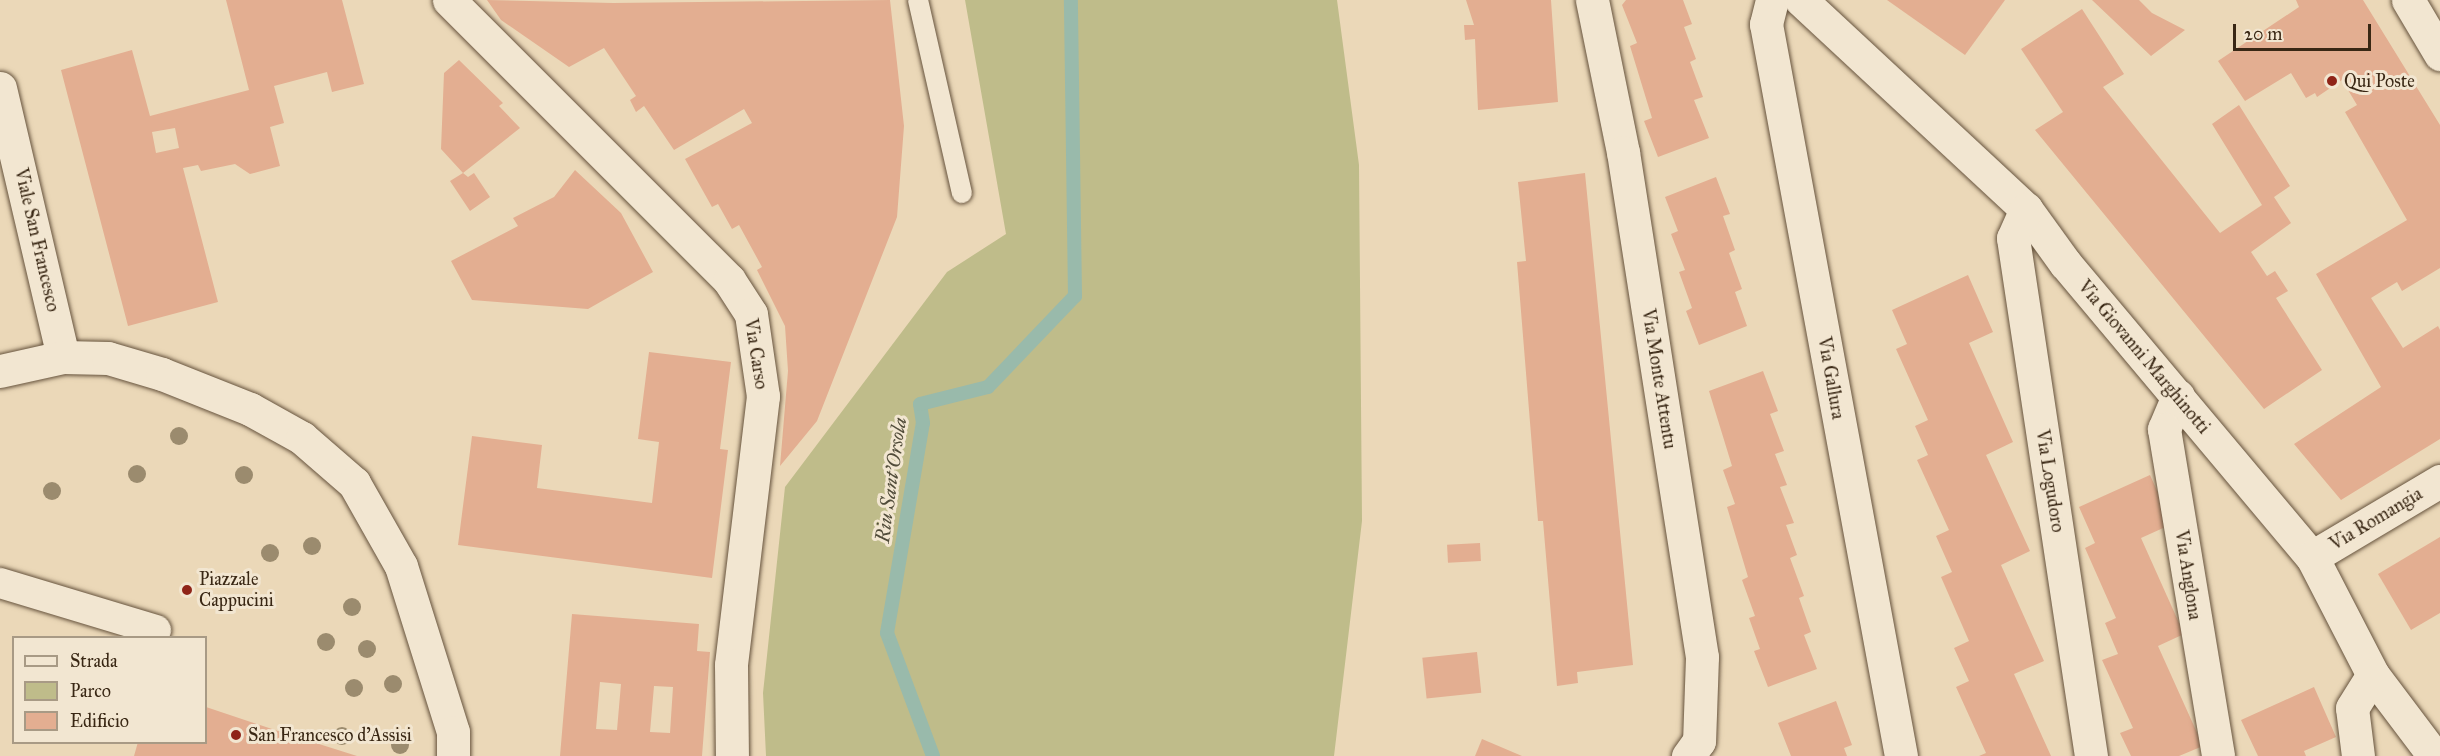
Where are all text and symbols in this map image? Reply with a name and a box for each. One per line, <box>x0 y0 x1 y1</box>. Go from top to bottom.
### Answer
scale bar <box>2236 12 2374 50</box>
text: 20 m <box>2244 23 2282 45</box>
place label: Qui Poste <box>2344 70 2415 92</box>
marker: Qui Poste <box>2325 74 2339 88</box>
street label: Viale San Francesco <box>10 166 64 314</box>
street label: Via Giovanni Marghinotti <box>2074 276 2214 438</box>
street label: Via Monte Attentu <box>1637 307 1681 451</box>
street label: Via Carso <box>740 317 772 391</box>
street label: Via Gallura <box>1813 335 1849 421</box>
water label: Riu Sant'Orsola <box>870 416 912 544</box>
street label: Via Logudoro <box>2031 428 2069 534</box>
street label: Via Romangia <box>2326 483 2426 555</box>
street label: Via Anglona <box>2170 529 2206 621</box>
place label: Piazzale Cappucini <box>199 569 274 612</box>
marker: Piazzale Cappucini <box>180 583 194 597</box>
legend <box>12 636 207 744</box>
text: Strada <box>70 650 118 672</box>
text: Parco <box>70 680 111 702</box>
text: Edificio <box>70 710 129 732</box>
place label: San Francesco d'Assisi <box>248 724 412 746</box>
marker: San Francesco d'Assisi <box>229 728 243 742</box>

